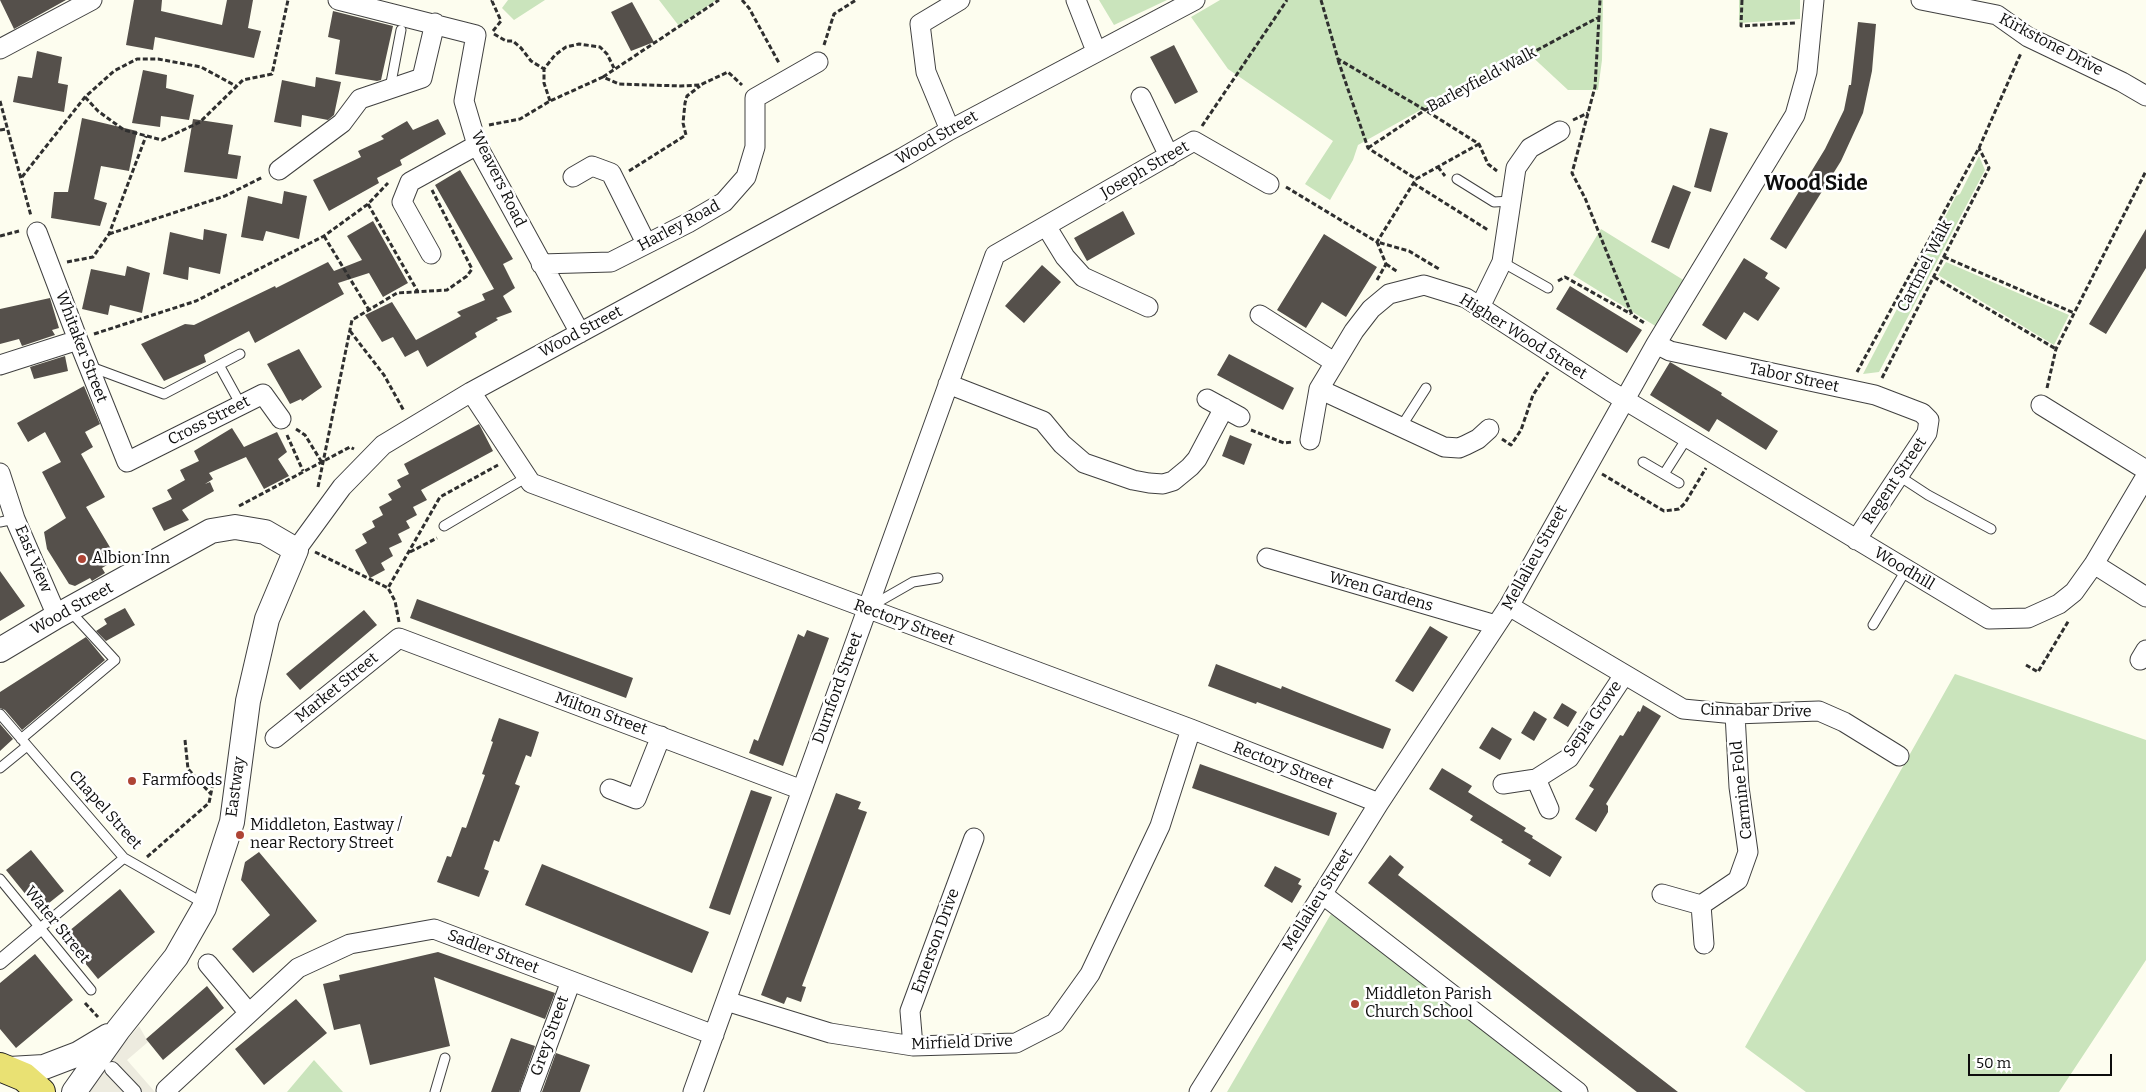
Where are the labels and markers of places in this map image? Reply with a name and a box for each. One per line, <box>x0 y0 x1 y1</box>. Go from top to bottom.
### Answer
place label: Albion Inn <box>92 549 170 569</box>
marker: Albion Inn <box>76 553 88 565</box>
place label: Farmfoods <box>142 771 222 791</box>
marker: Farmfoods <box>126 775 138 787</box>
place label: Middleton, Eastway / near Rectory Street <box>250 816 402 854</box>
marker: Middleton, Eastway / near Rectory Street <box>234 829 246 841</box>
place label: Middleton Parish Church School <box>1365 985 1492 1023</box>
marker: Middleton Parish Church School <box>1349 998 1361 1010</box>

